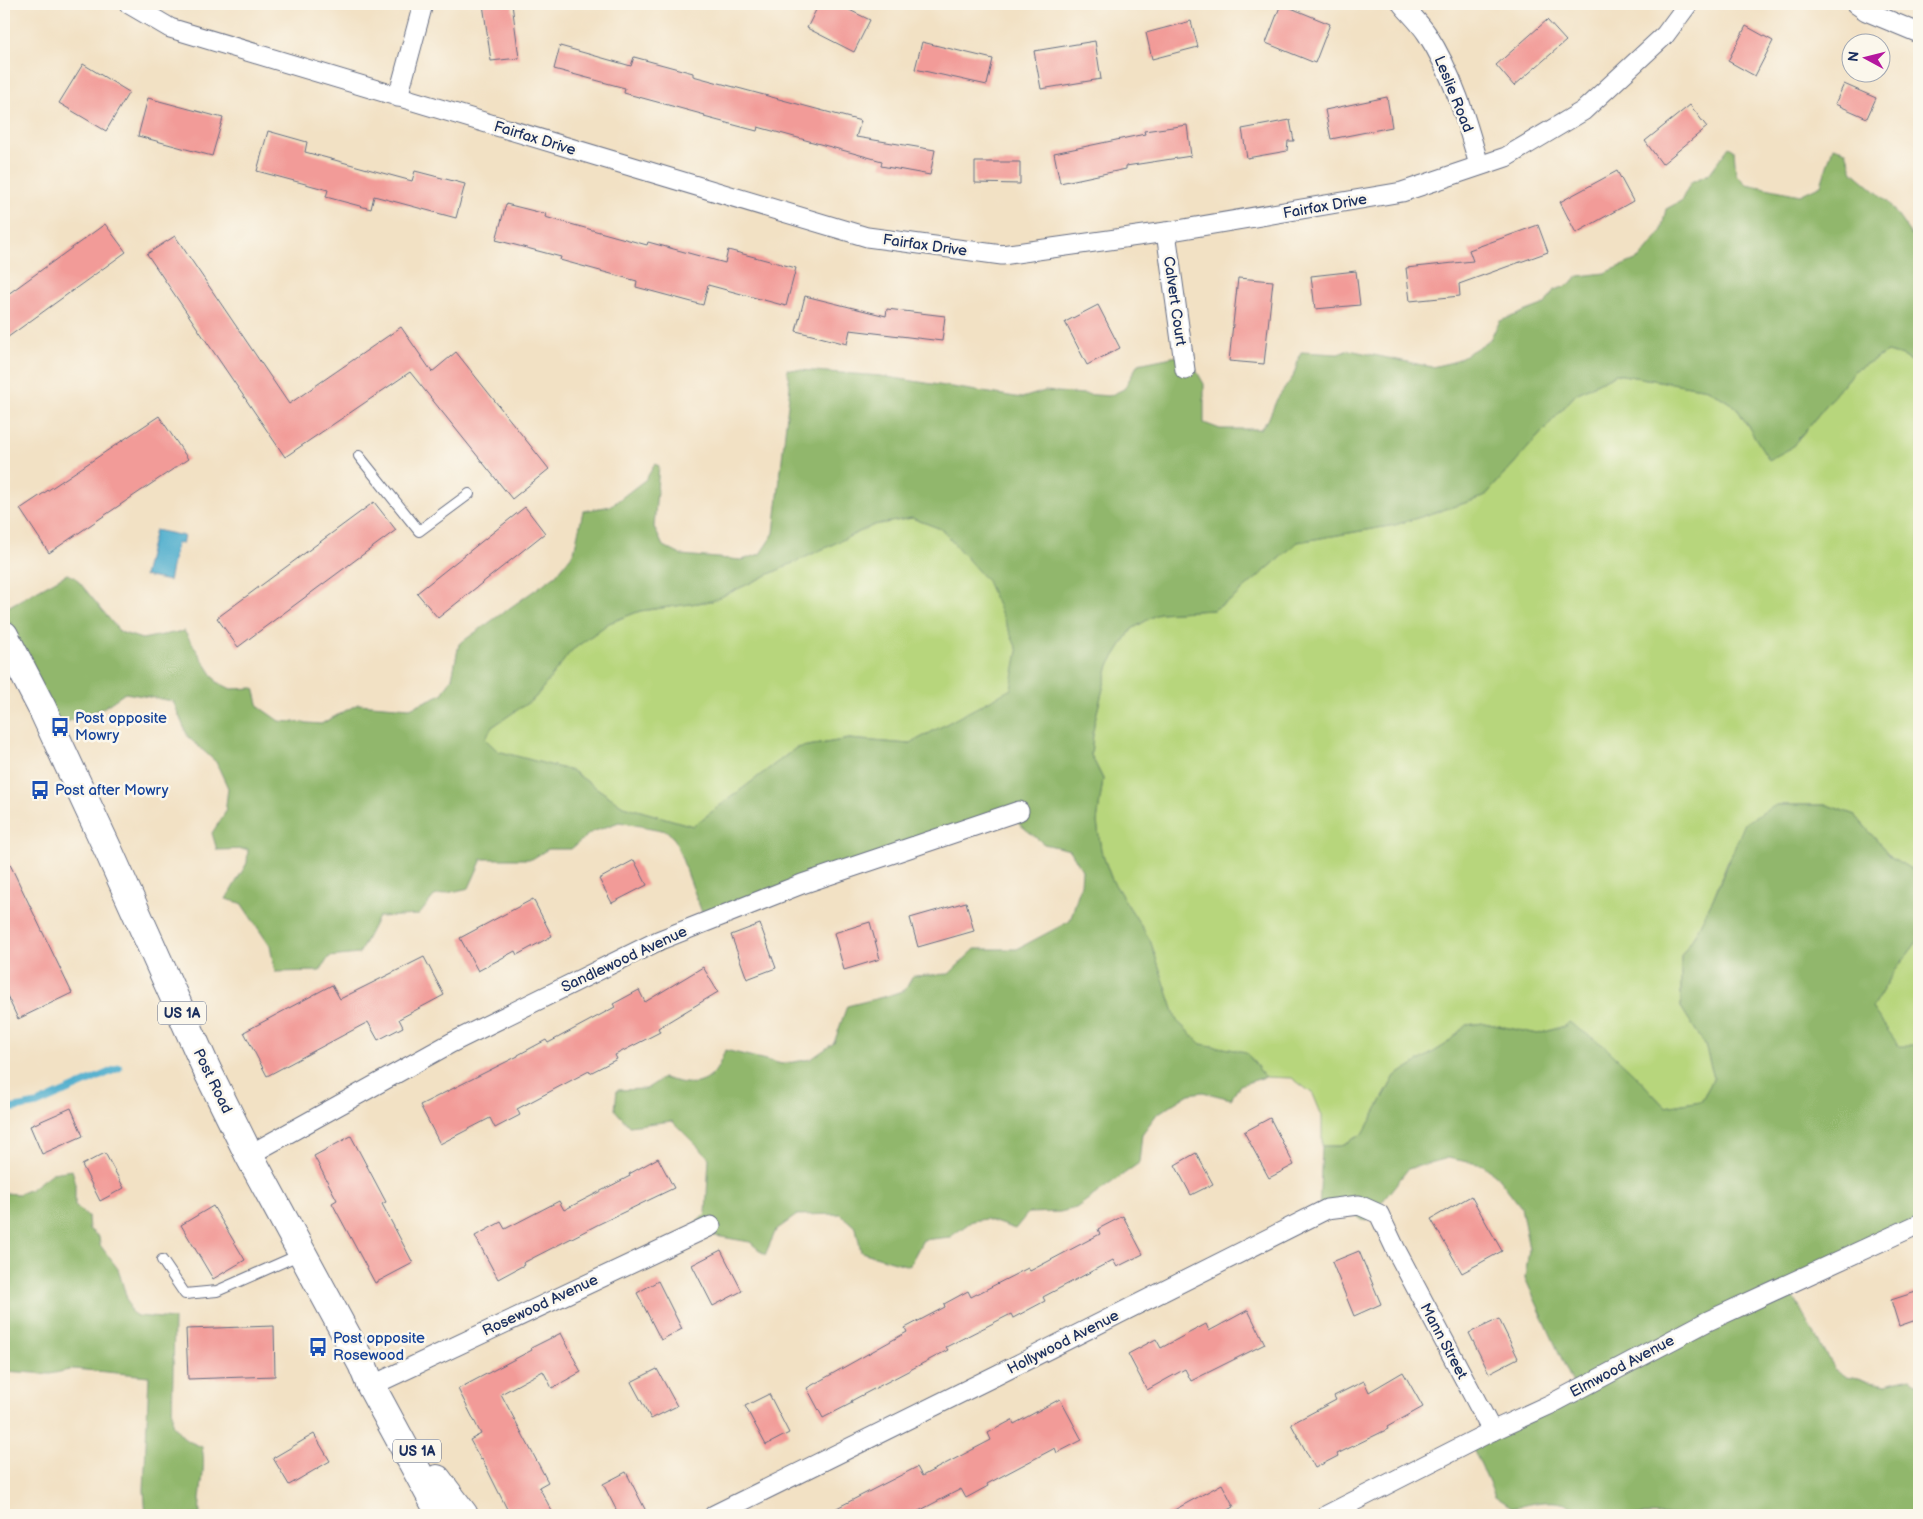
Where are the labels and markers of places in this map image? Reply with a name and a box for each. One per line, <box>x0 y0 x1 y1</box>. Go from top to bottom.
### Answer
place label: Post opposite Mowry <box>75 709 167 745</box>
bus stop icon: Post opposite Mowry <box>49 716 71 738</box>
bus stop icon: Post after Mowry <box>29 779 51 801</box>
place label: Post after Mowry <box>55 781 169 800</box>
place label: Post opposite Rosewood <box>333 1329 425 1365</box>
bus stop icon: Post opposite Rosewood <box>307 1336 329 1358</box>

